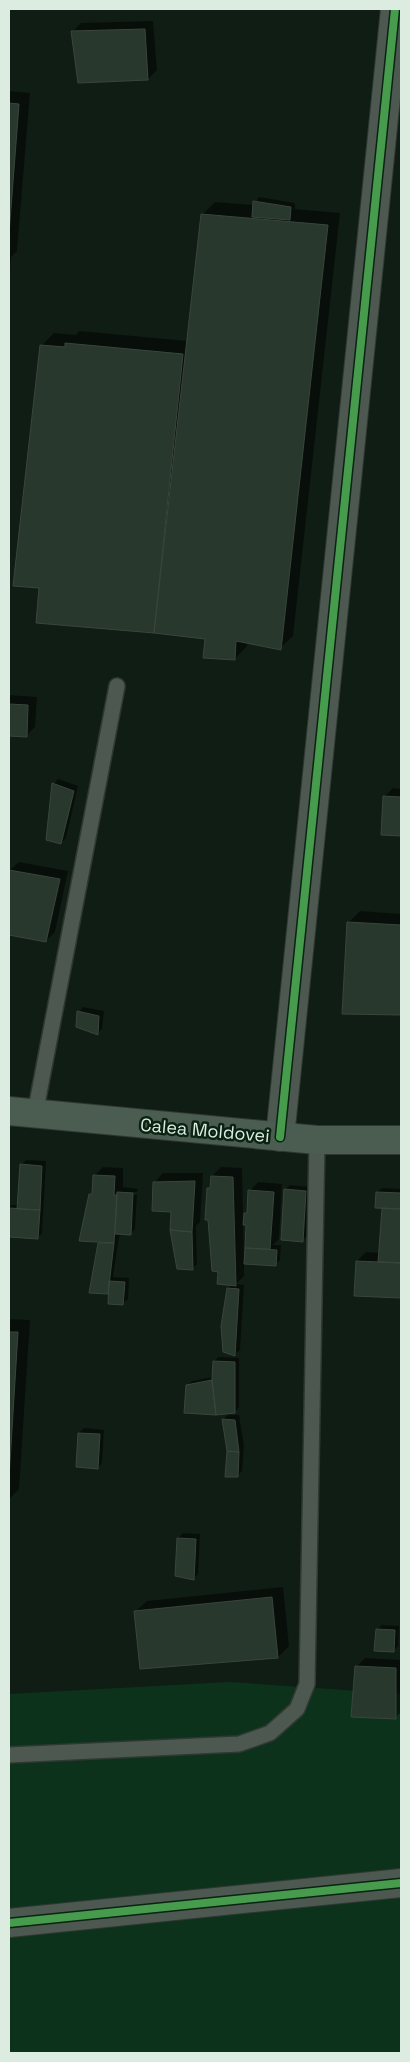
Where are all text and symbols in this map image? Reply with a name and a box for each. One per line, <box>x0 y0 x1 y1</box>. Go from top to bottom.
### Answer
street label: Calea Moldovei <box>139 1113 271 1147</box>

